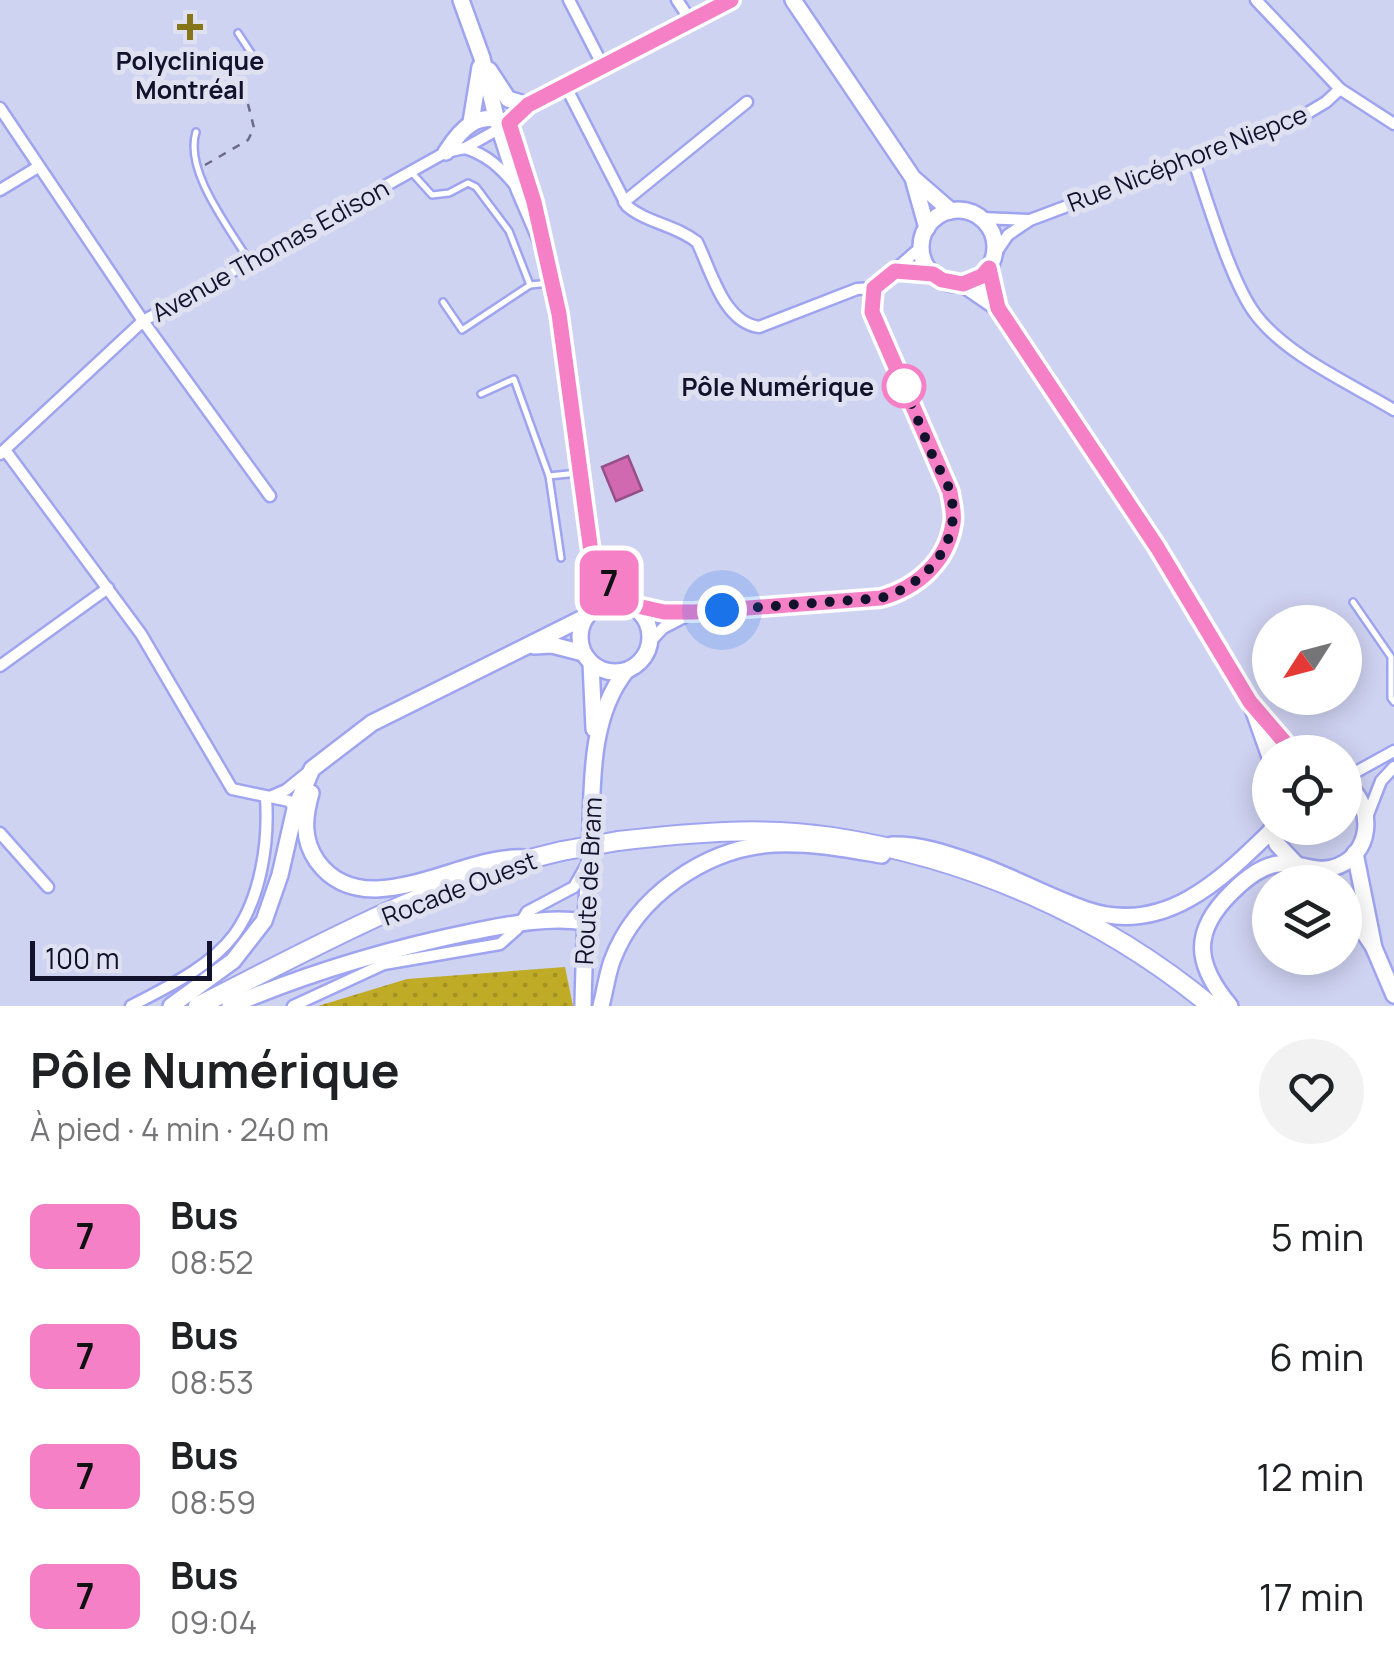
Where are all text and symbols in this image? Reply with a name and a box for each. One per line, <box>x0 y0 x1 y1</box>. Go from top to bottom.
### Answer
marker: Polyclinique Montréal <box>177 14 203 40</box>
place label: Polyclinique Montréal <box>116 43 264 107</box>
street label: Rue Nicéphore Niepce <box>1062 96 1312 220</box>
street label: Avenue Thomas Edison <box>145 170 395 330</box>
marker: Pôle Numérique <box>883 365 925 407</box>
place label: Pôle Numérique <box>682 369 874 404</box>
line badge: 7 <box>576 550 642 616</box>
text: 7 <box>600 559 618 607</box>
your location <box>697 585 747 635</box>
north arrow <box>1252 605 1362 715</box>
map controls <box>1252 605 1362 975</box>
button: locate <box>1252 735 1362 845</box>
street label: Route de Bram <box>566 796 610 966</box>
street label: Rocade Ouest <box>376 842 542 934</box>
button: layers <box>1252 865 1362 975</box>
scale bar <box>30 936 212 980</box>
text: 100 m <box>45 939 119 977</box>
text: Pôle Numérique <box>30 1037 400 1102</box>
button: heart <box>1259 1039 1364 1144</box>
text: À pied · 4 min · 240 m <box>30 1107 329 1151</box>
text: Bus <box>170 1188 238 1240</box>
text: 5 min <box>1271 1210 1364 1262</box>
text: 7 <box>76 1212 94 1260</box>
text: 08:52 <box>170 1240 253 1284</box>
text: Bus <box>170 1308 238 1360</box>
text: 6 min <box>1269 1330 1364 1382</box>
text: 7 <box>76 1332 94 1380</box>
text: 08:53 <box>170 1360 254 1404</box>
text: Bus <box>170 1428 238 1480</box>
text: 12 min <box>1256 1450 1364 1502</box>
text: 7 <box>76 1452 94 1500</box>
text: 08:59 <box>170 1480 256 1524</box>
text: Bus <box>170 1548 238 1600</box>
text: 17 min <box>1259 1570 1364 1622</box>
text: 7 <box>76 1572 94 1620</box>
text: 09:04 <box>170 1600 257 1644</box>

